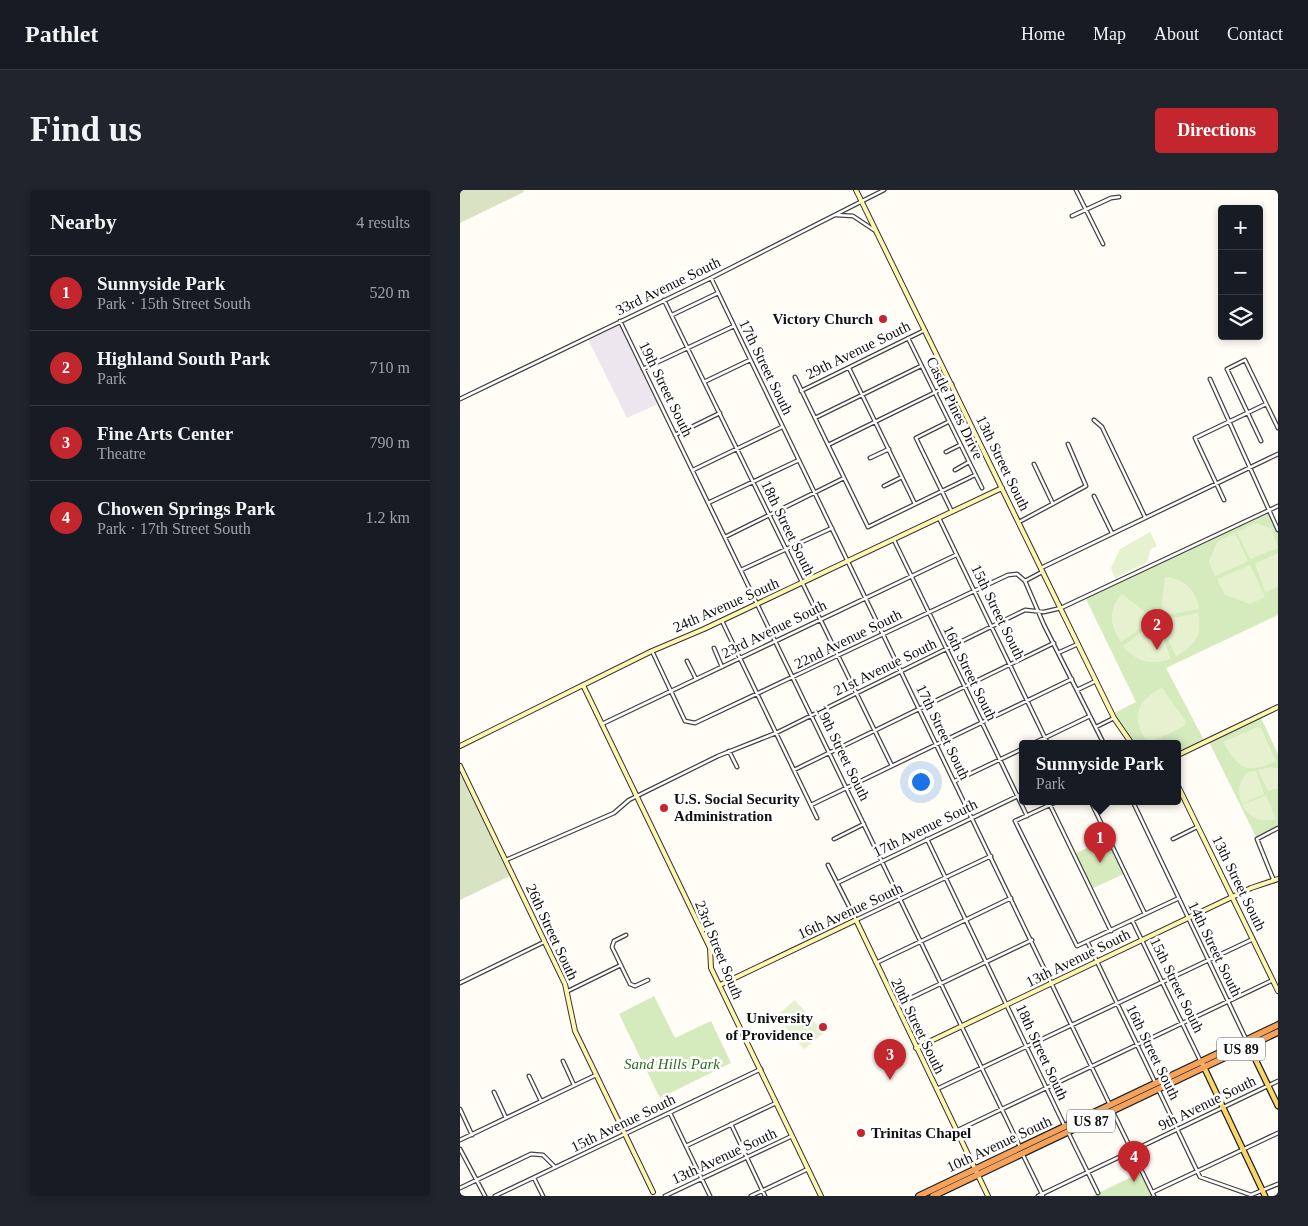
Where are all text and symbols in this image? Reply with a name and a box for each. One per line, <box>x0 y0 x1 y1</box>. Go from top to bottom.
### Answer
text: Pathlet <box>25 21 98 47</box>
text: Home <box>1021 24 1065 44</box>
text: Map <box>1093 24 1126 44</box>
text: About <box>1154 24 1199 44</box>
text: Contact <box>1227 24 1283 44</box>
button: Directions <box>1155 108 1278 153</box>
text: Find us <box>30 110 142 149</box>
map controls <box>1218 205 1263 340</box>
button: + <box>1218 205 1263 250</box>
text: Nearby <box>50 210 117 234</box>
text: 4 results <box>356 214 410 231</box>
button: − <box>1218 250 1263 295</box>
street label: 33rd Avenue South <box>613 253 724 318</box>
text: Sunnyside Park <box>97 273 225 294</box>
text: 1 <box>62 284 70 301</box>
text: 520 m <box>370 284 410 301</box>
text: Park · 15th Street South <box>97 295 251 312</box>
button: layers <box>1218 295 1263 340</box>
place label: Victory Church <box>773 311 874 327</box>
marker: Victory Church <box>877 313 889 325</box>
street label: 17th Street South <box>736 317 796 418</box>
street label: 29th Avenue South <box>803 318 913 382</box>
street label: 19th Street South <box>636 339 696 440</box>
text: Highland South Park <box>97 348 270 369</box>
street label: Castle Pines Drive <box>923 354 987 462</box>
text: 2 <box>62 359 70 376</box>
text: 710 m <box>370 359 410 376</box>
text: Park <box>97 370 126 387</box>
street label: 13th Street South <box>973 413 1033 514</box>
text: Fine Arts Center <box>97 423 233 444</box>
text: 3 <box>62 434 70 451</box>
text: 790 m <box>370 434 410 451</box>
text: Theatre <box>97 445 146 462</box>
street label: 18th Street South <box>758 478 818 579</box>
text: Chowen Springs Park <box>97 498 275 519</box>
text: 4 <box>62 509 70 526</box>
text: 1.2 km <box>366 509 410 526</box>
text: Park · 17th Street South <box>97 520 251 537</box>
street label: 15th Street South <box>968 562 1028 663</box>
street label: 24th Avenue South <box>671 574 782 635</box>
street label: 23rd Avenue South <box>719 596 830 661</box>
street label: 22nd Avenue South <box>792 606 905 672</box>
pin: 2 <box>1141 609 1173 650</box>
street label: 16th Street South <box>940 623 1000 724</box>
street label: 21st Avenue South <box>831 635 939 699</box>
street label: 17th Street South <box>913 682 973 783</box>
street label: 19th Street South <box>813 703 873 804</box>
popup <box>1019 740 1181 805</box>
text: Sunnyside Park <box>1036 753 1164 774</box>
your location <box>908 769 934 795</box>
text: Park <box>1036 775 1065 792</box>
place label: U.S. Social Security Administration <box>674 791 800 824</box>
street label: 17th Avenue South <box>870 796 980 860</box>
marker: U.S. Social Security Administration <box>658 802 670 814</box>
pin: 1 <box>1084 822 1116 863</box>
street label: 13th Street South <box>1209 833 1269 934</box>
street label: 16th Avenue South <box>795 879 905 942</box>
street label: 26th Street South <box>523 881 581 983</box>
street label: 23rd Street South <box>692 898 746 1002</box>
street label: 14th Street South <box>1185 899 1245 1000</box>
street label: 13th Avenue South <box>1023 926 1133 990</box>
street label: 15th Street South <box>1147 935 1207 1036</box>
street label: 20th Street South <box>888 976 948 1077</box>
street label: 18th Street South <box>1013 1001 1071 1103</box>
street label: 16th Street South <box>1123 1002 1183 1103</box>
place label: University of Providence <box>725 1010 813 1043</box>
marker: University of Providence <box>817 1021 829 1033</box>
road number: US 89 <box>1217 1038 1265 1061</box>
pin: 3 <box>874 1039 906 1080</box>
park label: Sand Hills Park <box>624 1056 720 1072</box>
street label: 9th Avenue South <box>1156 1072 1259 1134</box>
street label: 15th Avenue South <box>568 1091 678 1155</box>
road number: US 87 <box>1067 1109 1115 1132</box>
street label: 10th Avenue South <box>944 1112 1054 1175</box>
street label: 13th Avenue South <box>669 1124 779 1187</box>
place label: Trinitas Chapel <box>871 1125 971 1141</box>
marker: Trinitas Chapel <box>855 1127 867 1139</box>
pin: 4 <box>1118 1141 1150 1182</box>

